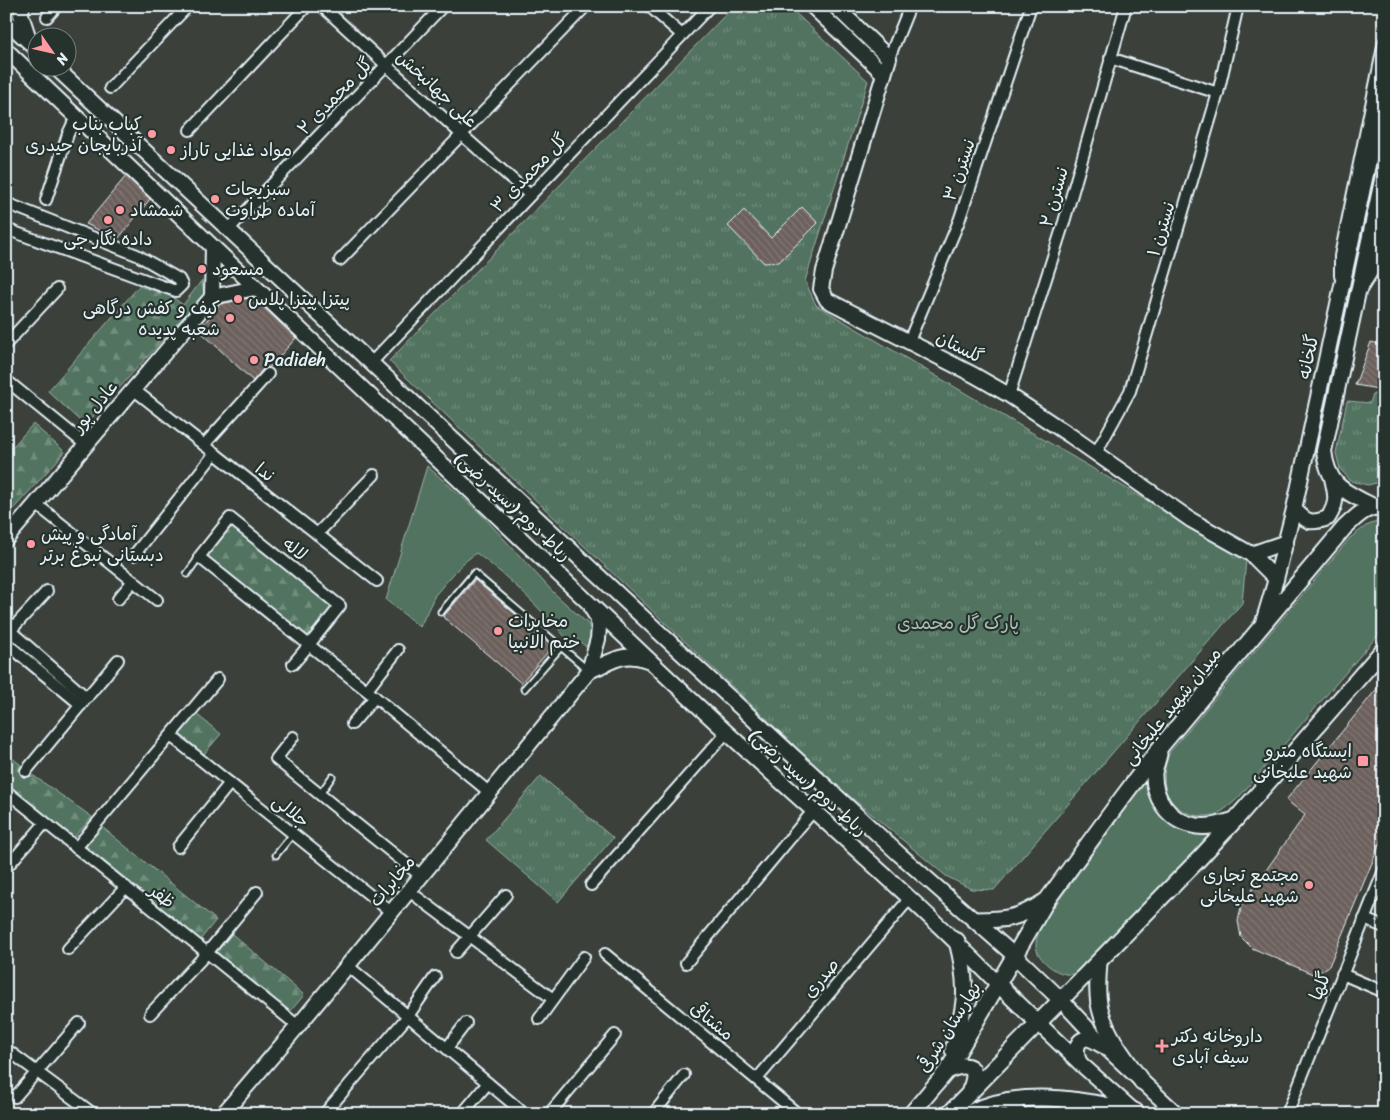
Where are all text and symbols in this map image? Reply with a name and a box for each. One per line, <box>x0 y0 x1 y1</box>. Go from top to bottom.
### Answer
north arrow <box>28 28 78 78</box>
street label: علی جهانبخش <box>388 42 486 136</box>
text: N <box>49 47 76 70</box>
street label: گل محمدی ۲ <box>289 49 381 143</box>
place label: کباب بناب آذربایجان حیدری <box>25 108 144 161</box>
street label: گل محمدی ۳ <box>482 125 576 221</box>
marker: کباب بناب آذربایجان حیدری <box>146 128 158 140</box>
place label: مواد غذایی تاراز <box>179 134 292 166</box>
street label: نسترن ۳ <box>933 134 985 206</box>
marker: مواد غذایی تاراز <box>165 144 177 156</box>
street label: نسترن ۲ <box>1030 163 1078 231</box>
place label: سبزیجات آماده طراوت <box>225 173 316 226</box>
marker: سبزیجات آماده طراوت <box>209 193 221 205</box>
place label: شمشاد <box>130 194 184 226</box>
street label: نسترن ۱ <box>1138 198 1184 260</box>
marker: شمشاد <box>114 204 126 216</box>
marker: داده نگار جی <box>102 214 114 226</box>
place label: داده نگار جی <box>64 223 152 255</box>
place label: مسعود <box>212 253 264 285</box>
marker: مسعود <box>196 263 208 275</box>
place label: پیتزا پیتزا پلاس <box>248 283 350 315</box>
place label: کیف و کفش درگاهی شعبه پدیده <box>83 292 220 345</box>
marker: پیتزا پیتزا پلاس <box>232 293 244 305</box>
marker: کیف و کفش درگاهی شعبه پدیده <box>224 312 236 324</box>
street label: گلستان <box>930 321 990 373</box>
street label: گلخانه <box>1288 331 1328 383</box>
place label: Padideh <box>264 344 326 376</box>
marker: Padideh <box>248 354 260 366</box>
street label: عادل پور <box>62 372 127 441</box>
street label: رباط دوم (سید رضی) <box>447 443 579 569</box>
street label: ندا <box>248 454 282 490</box>
place label: آمادگی و پیش دبستانی نبوغ برتر <box>39 518 164 571</box>
street label: لاله <box>275 529 315 569</box>
marker: آمادگی و پیش دبستانی نبوغ برتر <box>25 538 37 550</box>
place label: مخابرات ختم الانبیا <box>508 605 580 658</box>
park label: پارک گل محمدی <box>897 607 1019 639</box>
marker: مخابرات ختم الانبیا <box>492 625 504 637</box>
street label: میدان شهید علیخانی <box>1114 640 1230 772</box>
street label: رباط دوم (سید رضی) <box>741 719 875 845</box>
place label: ایستگاه مترو شهید علیخانی <box>1253 735 1352 788</box>
marker: ایستگاه مترو شهید علیخانی <box>1356 754 1370 768</box>
street label: جلالی <box>265 786 317 836</box>
street label: مخابرات <box>360 848 424 914</box>
place label: مجتمع تجاری شهید علیخانی <box>1200 859 1299 912</box>
street label: ظفر <box>140 874 182 917</box>
marker: مجتمع تجاری شهید علیخانی <box>1303 879 1315 891</box>
street label: صدری <box>794 950 848 1006</box>
street label: گلها <box>1300 966 1340 1005</box>
street label: بهارستان شرقی <box>908 975 990 1079</box>
street label: مشتاقی <box>683 993 741 1049</box>
place label: داروخانه دکتر سیف آبادی <box>1170 1020 1263 1073</box>
marker: داروخانه دکتر سیف آبادی <box>1156 1040 1168 1052</box>

